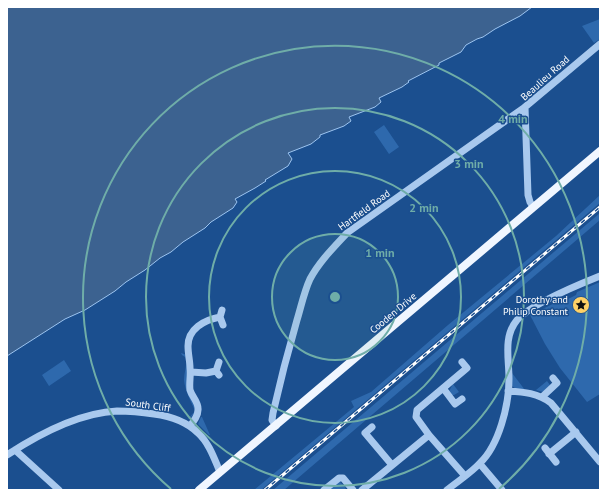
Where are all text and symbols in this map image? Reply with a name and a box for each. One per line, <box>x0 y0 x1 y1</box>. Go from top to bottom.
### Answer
street label: Beaulieu Road <box>518 53 572 103</box>
text: 4 min <box>498 111 528 126</box>
text: 3 min <box>454 156 484 171</box>
street label: Hartfield Road <box>335 187 393 233</box>
text: 2 min <box>409 200 439 215</box>
text: 1 min <box>365 245 395 260</box>
centre of rings <box>328 290 342 304</box>
street label: Cooden Drive <box>367 290 419 336</box>
place label: Dorothy and Philip Constant <box>503 293 569 318</box>
place icon: Dorothy and Philip Constant <box>571 295 591 315</box>
street label: South Cliff <box>125 395 172 415</box>

